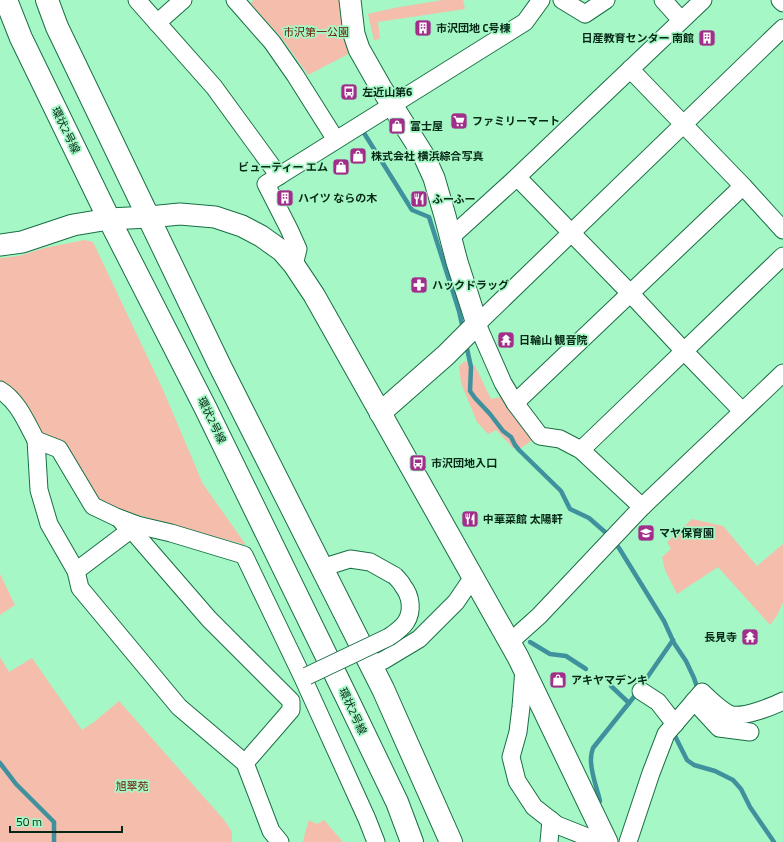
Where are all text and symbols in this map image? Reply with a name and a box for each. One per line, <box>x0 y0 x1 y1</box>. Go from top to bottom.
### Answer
building icon: 市沢団地 C号棟 <box>413 18 433 38</box>
place label: 市沢団地 C号棟 <box>436 20 510 36</box>
park label: 市沢第一公園 <box>283 24 349 40</box>
building icon: 日産教育センター 南館 <box>697 28 717 48</box>
place label: 日産教育センター 南館 <box>582 30 694 46</box>
bus stop icon: 左近山第6 <box>339 82 359 102</box>
place label: 左近山第6 <box>362 84 412 100</box>
street label: 環状2号線 <box>48 104 84 156</box>
supermarket icon: ファミリーマート <box>449 111 469 131</box>
place label: ファミリーマート <box>472 113 560 129</box>
shop icon: 富士屋 <box>387 116 407 136</box>
place label: 富士屋 <box>410 118 443 134</box>
shop icon: 株式会社 横浜綜合写真 <box>348 146 368 166</box>
place label: 株式会社 横浜綜合写真 <box>371 148 483 164</box>
shop icon: ビューティー エム <box>331 157 351 177</box>
place label: ビューティー エム <box>238 159 328 175</box>
building icon: ハイツ ならの木 <box>275 188 295 208</box>
restaurant icon: ふーふー <box>409 189 429 209</box>
place label: ハイツ ならの木 <box>298 190 377 206</box>
place label: ふーふー <box>432 191 476 207</box>
pharmacy icon: ハックドラッグ <box>409 275 429 295</box>
place label: ハックドラッグ <box>432 277 509 293</box>
temple icon: 日輪山 観音院 <box>496 330 516 350</box>
place label: 日輪山 観音院 <box>519 332 587 348</box>
street label: 環状2号線 <box>194 394 230 446</box>
bus stop icon: 市沢団地入口 <box>408 453 428 473</box>
place label: 市沢団地入口 <box>431 455 497 471</box>
restaurant icon: 中華菜館 太陽軒 <box>460 509 480 529</box>
place label: 中華菜館 太陽軒 <box>483 511 562 527</box>
school or university icon: マヤ保育園 <box>636 523 656 543</box>
place label: マヤ保育園 <box>659 525 714 541</box>
temple icon: 長見寺 <box>740 627 760 647</box>
place label: 長見寺 <box>704 629 737 645</box>
shop icon: アキヤマデンキ <box>548 670 568 690</box>
place label: アキヤマデンキ <box>571 672 648 688</box>
street label: 環状2号線 <box>335 685 371 737</box>
park label: 旭翠苑 <box>116 778 149 794</box>
scale bar <box>10 808 122 834</box>
text: 50 m <box>16 812 42 831</box>

